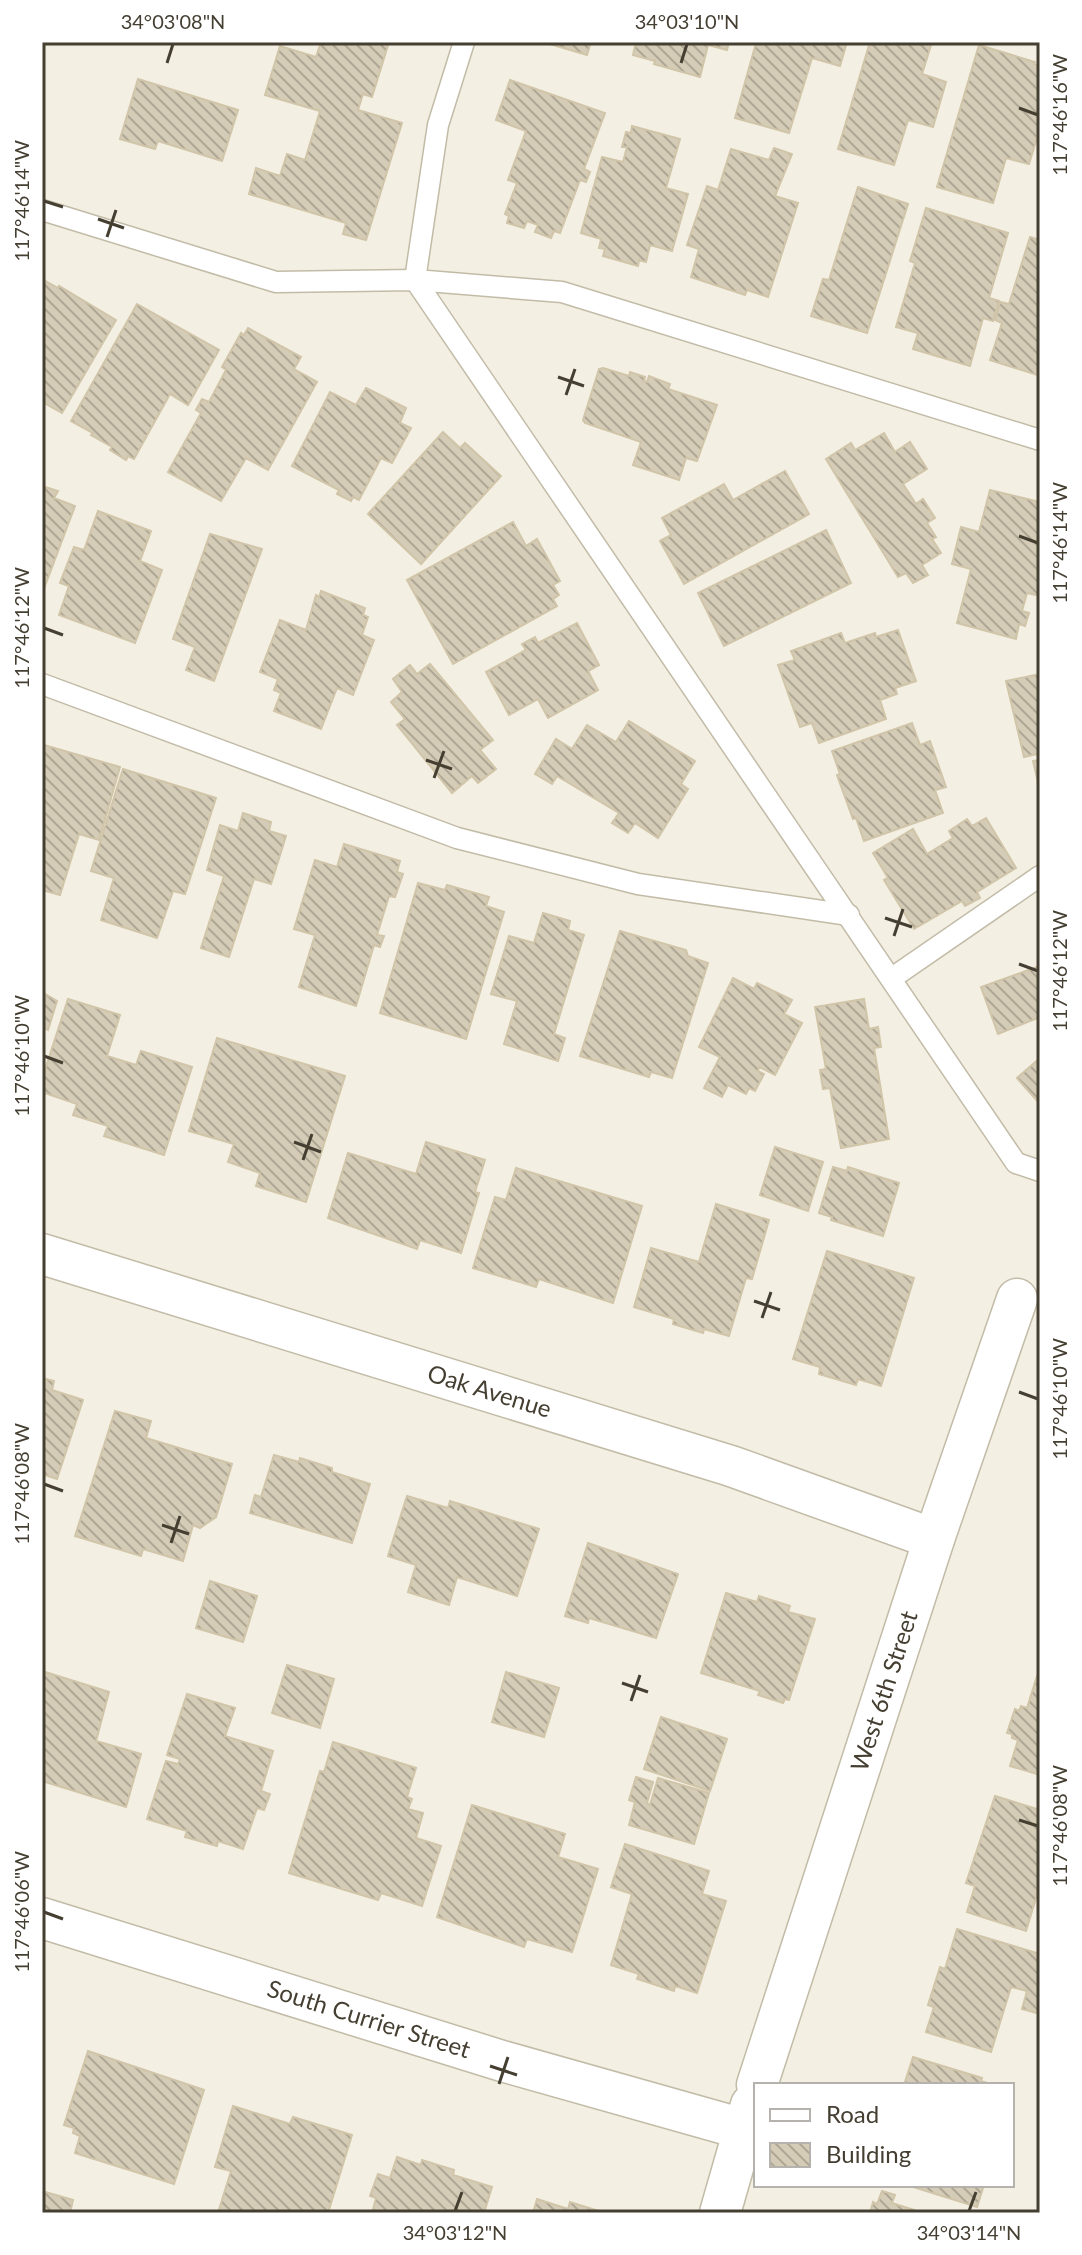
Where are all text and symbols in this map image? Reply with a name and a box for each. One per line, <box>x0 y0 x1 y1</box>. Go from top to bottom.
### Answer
text: 34°03'08"N <box>121 9 225 33</box>
text: 34°03'10"N <box>635 9 739 33</box>
text: 117°46'16"W <box>1047 54 1071 176</box>
text: 117°46'14"W <box>9 140 33 262</box>
text: 117°46'14"W <box>1047 482 1071 604</box>
text: 117°46'12"W <box>9 567 33 689</box>
text: 117°46'12"W <box>1047 910 1071 1032</box>
text: 117°46'10"W <box>9 995 33 1117</box>
text: 117°46'10"W <box>1047 1338 1071 1460</box>
street label: Oak Avenue <box>424 1358 555 1423</box>
text: 117°46'08"W <box>9 1423 33 1545</box>
street label: West 6th Street <box>844 1607 923 1774</box>
text: 117°46'08"W <box>1047 1765 1071 1887</box>
text: 117°46'06"W <box>9 1851 33 1973</box>
street label: South Currier Street <box>264 1973 474 2063</box>
legend <box>754 2083 1014 2187</box>
text: Road <box>826 2099 879 2128</box>
text: Building <box>826 2139 911 2168</box>
text: 34°03'12"N <box>403 2220 507 2244</box>
text: 34°03'14"N <box>917 2220 1021 2244</box>

